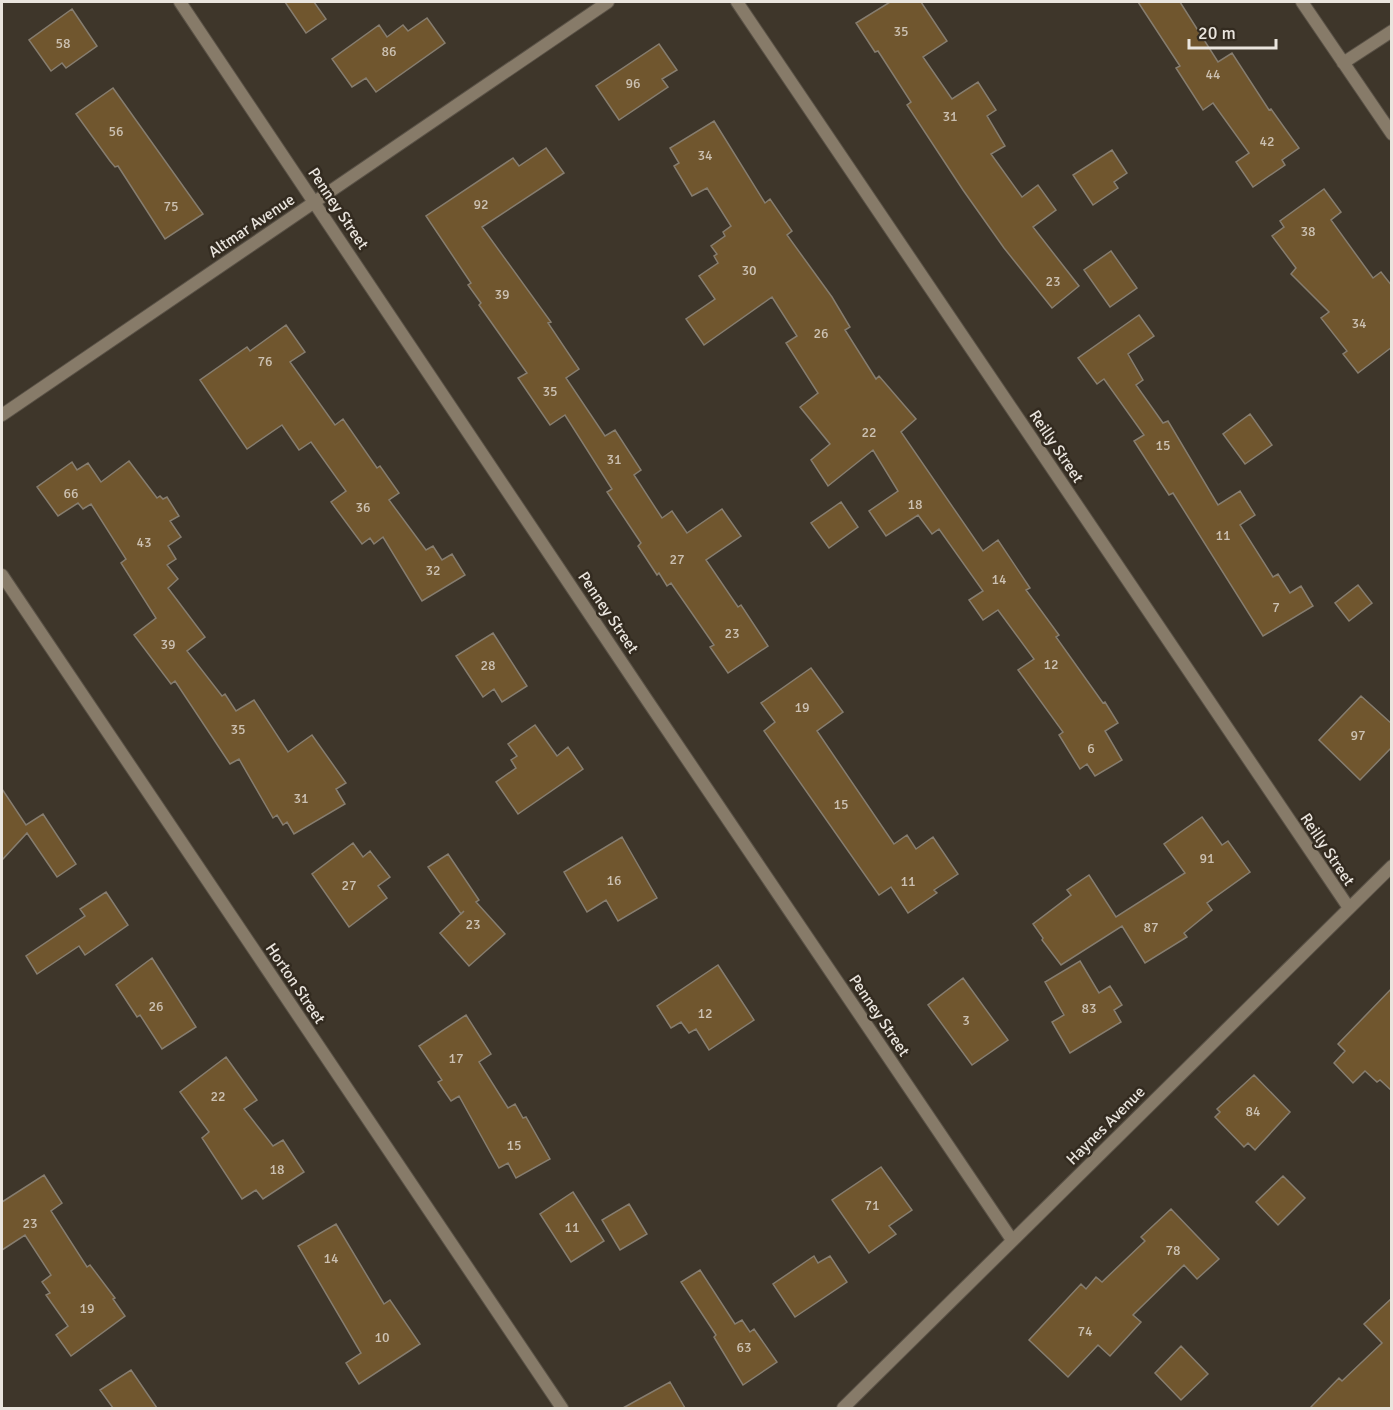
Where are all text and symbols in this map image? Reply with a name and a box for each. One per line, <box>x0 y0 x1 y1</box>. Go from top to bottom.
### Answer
scale bar <box>1189 12 1276 50</box>
text: 20 m <box>1198 22 1236 44</box>
house number: 35 <box>893 23 909 40</box>
house number: 58 <box>55 35 71 52</box>
house number: 86 <box>381 43 397 60</box>
house number: 44 <box>1205 66 1221 83</box>
house number: 96 <box>625 75 641 92</box>
house number: 31 <box>942 108 958 125</box>
house number: 56 <box>108 123 124 140</box>
house number: 42 <box>1259 133 1275 150</box>
house number: 34 <box>697 147 713 164</box>
street label: Penney Street <box>303 164 373 254</box>
street label: Altmar Avenue <box>205 190 299 262</box>
house number: 92 <box>473 196 489 213</box>
house number: 75 <box>163 198 179 215</box>
house number: 38 <box>1300 223 1316 240</box>
house number: 30 <box>741 262 757 279</box>
house number: 23 <box>1045 273 1061 290</box>
house number: 39 <box>494 286 510 303</box>
house number: 34 <box>1351 315 1367 332</box>
house number: 26 <box>813 325 829 342</box>
house number: 76 <box>257 353 273 370</box>
house number: 35 <box>542 383 558 400</box>
street label: Reilly Street <box>1025 406 1088 487</box>
house number: 22 <box>861 424 877 441</box>
house number: 15 <box>1155 437 1171 454</box>
house number: 31 <box>606 451 622 468</box>
house number: 66 <box>63 485 79 502</box>
house number: 18 <box>907 496 923 513</box>
house number: 36 <box>355 499 371 516</box>
house number: 11 <box>1215 527 1231 544</box>
house number: 43 <box>136 534 152 551</box>
house number: 27 <box>669 551 685 568</box>
house number: 32 <box>425 562 441 579</box>
street label: Penney Street <box>573 568 643 658</box>
house number: 14 <box>991 571 1007 588</box>
house number: 7 <box>1272 599 1280 616</box>
house number: 23 <box>724 625 740 642</box>
house number: 39 <box>160 636 176 653</box>
house number: 12 <box>1043 656 1059 673</box>
house number: 28 <box>480 657 496 674</box>
house number: 19 <box>794 699 810 716</box>
house number: 35 <box>230 721 246 738</box>
house number: 97 <box>1350 727 1366 744</box>
house number: 6 <box>1087 740 1095 757</box>
house number: 31 <box>293 790 309 807</box>
house number: 15 <box>833 796 849 813</box>
street label: Reilly Street <box>1296 809 1359 890</box>
house number: 91 <box>1199 850 1215 867</box>
house number: 16 <box>606 872 622 889</box>
house number: 11 <box>900 873 916 890</box>
house number: 27 <box>341 877 357 894</box>
house number: 23 <box>465 916 481 933</box>
house number: 87 <box>1143 919 1159 936</box>
street label: Horton Street <box>261 939 330 1028</box>
street label: Penney Street <box>844 971 914 1061</box>
house number: 26 <box>148 998 164 1015</box>
house number: 83 <box>1081 1000 1097 1017</box>
house number: 12 <box>697 1005 713 1022</box>
house number: 3 <box>962 1012 970 1029</box>
house number: 17 <box>448 1050 464 1067</box>
street label: Haynes Avenue <box>1062 1082 1149 1169</box>
house number: 22 <box>210 1088 226 1105</box>
house number: 84 <box>1245 1103 1261 1120</box>
house number: 15 <box>506 1137 522 1154</box>
house number: 18 <box>269 1161 285 1178</box>
house number: 71 <box>864 1197 880 1214</box>
house number: 23 <box>22 1215 38 1232</box>
house number: 11 <box>564 1219 580 1236</box>
house number: 78 <box>1165 1242 1181 1259</box>
house number: 14 <box>323 1250 339 1267</box>
house number: 19 <box>79 1300 95 1317</box>
house number: 74 <box>1077 1323 1093 1340</box>
house number: 10 <box>374 1329 390 1346</box>
house number: 63 <box>736 1339 752 1356</box>

